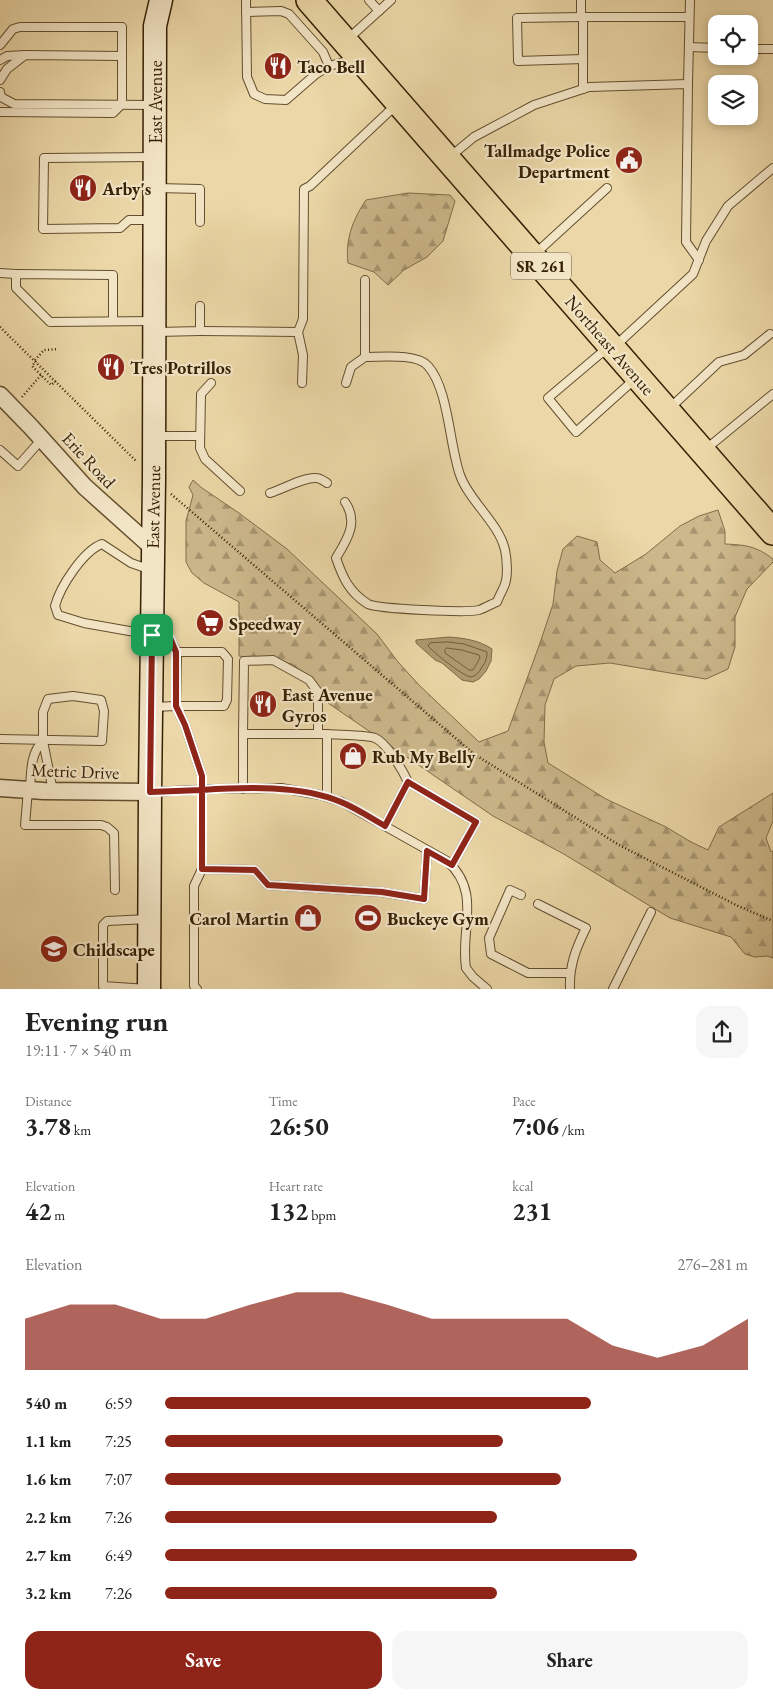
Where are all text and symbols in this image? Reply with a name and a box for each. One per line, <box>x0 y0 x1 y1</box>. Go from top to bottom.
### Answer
map controls <box>708 15 758 125</box>
button: locate <box>708 15 758 65</box>
restaurant icon: Taco Bell <box>263 51 293 81</box>
place label: Taco Bell <box>297 55 365 78</box>
street label: East Avenue <box>144 60 167 144</box>
button: layers <box>708 75 758 125</box>
place label: Tallmadge Police Department <box>484 139 610 183</box>
public building icon: Tallmadge Police Department <box>614 145 644 175</box>
restaurant icon: Arby's <box>68 173 98 203</box>
place label: Arby's <box>101 177 151 200</box>
road number: SR 261 <box>511 252 571 280</box>
street label: Northeast Avenue <box>560 290 660 400</box>
restaurant icon: Tres Potrillos <box>96 352 126 382</box>
place label: Tres Potrillos <box>130 356 231 379</box>
street label: Erie Road <box>57 427 122 494</box>
street label: East Avenue <box>141 465 165 549</box>
supermarket icon: Speedway <box>195 608 225 638</box>
place label: Speedway <box>229 612 302 635</box>
pin <box>131 614 173 656</box>
icon: arrive <box>138 621 166 649</box>
place label: East Avenue Gyros <box>282 683 373 727</box>
restaurant icon: East Avenue Gyros <box>248 689 278 719</box>
shop icon: Rub My Belly <box>338 741 368 771</box>
place label: Rub My Belly <box>372 745 476 768</box>
street label: Metric Drive <box>30 758 120 784</box>
shop icon: Carol Martin <box>293 903 323 933</box>
sports icon: Buckeye Gym <box>353 903 383 933</box>
place label: Carol Martin <box>189 907 289 930</box>
place label: Buckeye Gym <box>387 907 489 930</box>
school or university icon: Childscape <box>39 934 69 964</box>
place label: Childscape <box>73 938 155 961</box>
text: Evening run <box>25 1003 168 1039</box>
button: share <box>696 1006 748 1058</box>
text: 19:11 · 7 × 540 m <box>25 1040 132 1061</box>
text: Distance <box>25 1092 72 1110</box>
text: Time <box>269 1092 298 1110</box>
text: Pace <box>512 1092 536 1110</box>
text: 3.78 <box>25 1110 71 1142</box>
text: 26:50 <box>269 1110 329 1142</box>
text: 7:06 <box>512 1110 559 1142</box>
text: km <box>71 1121 91 1139</box>
text: /km <box>559 1121 585 1139</box>
text: Elevation <box>25 1177 75 1195</box>
text: Heart rate <box>269 1177 323 1195</box>
text: kcal <box>512 1177 533 1195</box>
text: 42 <box>25 1195 51 1227</box>
text: 132 <box>269 1195 308 1227</box>
text: 231 <box>512 1195 552 1227</box>
text: m <box>51 1206 65 1224</box>
text: bpm <box>308 1206 337 1224</box>
text: Elevation <box>25 1254 83 1275</box>
text: 276–281 m <box>677 1254 748 1275</box>
text: 540 m <box>25 1393 67 1414</box>
text: 6:59 <box>105 1393 132 1414</box>
text: 1.1 km <box>25 1431 71 1452</box>
text: 7:25 <box>105 1431 132 1452</box>
text: 1.6 km <box>25 1469 71 1490</box>
text: 7:07 <box>105 1469 132 1490</box>
text: 2.2 km <box>25 1507 71 1528</box>
text: 7:26 <box>105 1507 132 1528</box>
text: 2.7 km <box>25 1545 71 1566</box>
text: 6:49 <box>105 1545 132 1566</box>
text: 3.2 km <box>25 1583 71 1604</box>
text: 7:26 <box>105 1583 132 1604</box>
button: Save <box>25 1631 382 1689</box>
button: Share <box>392 1631 748 1689</box>

